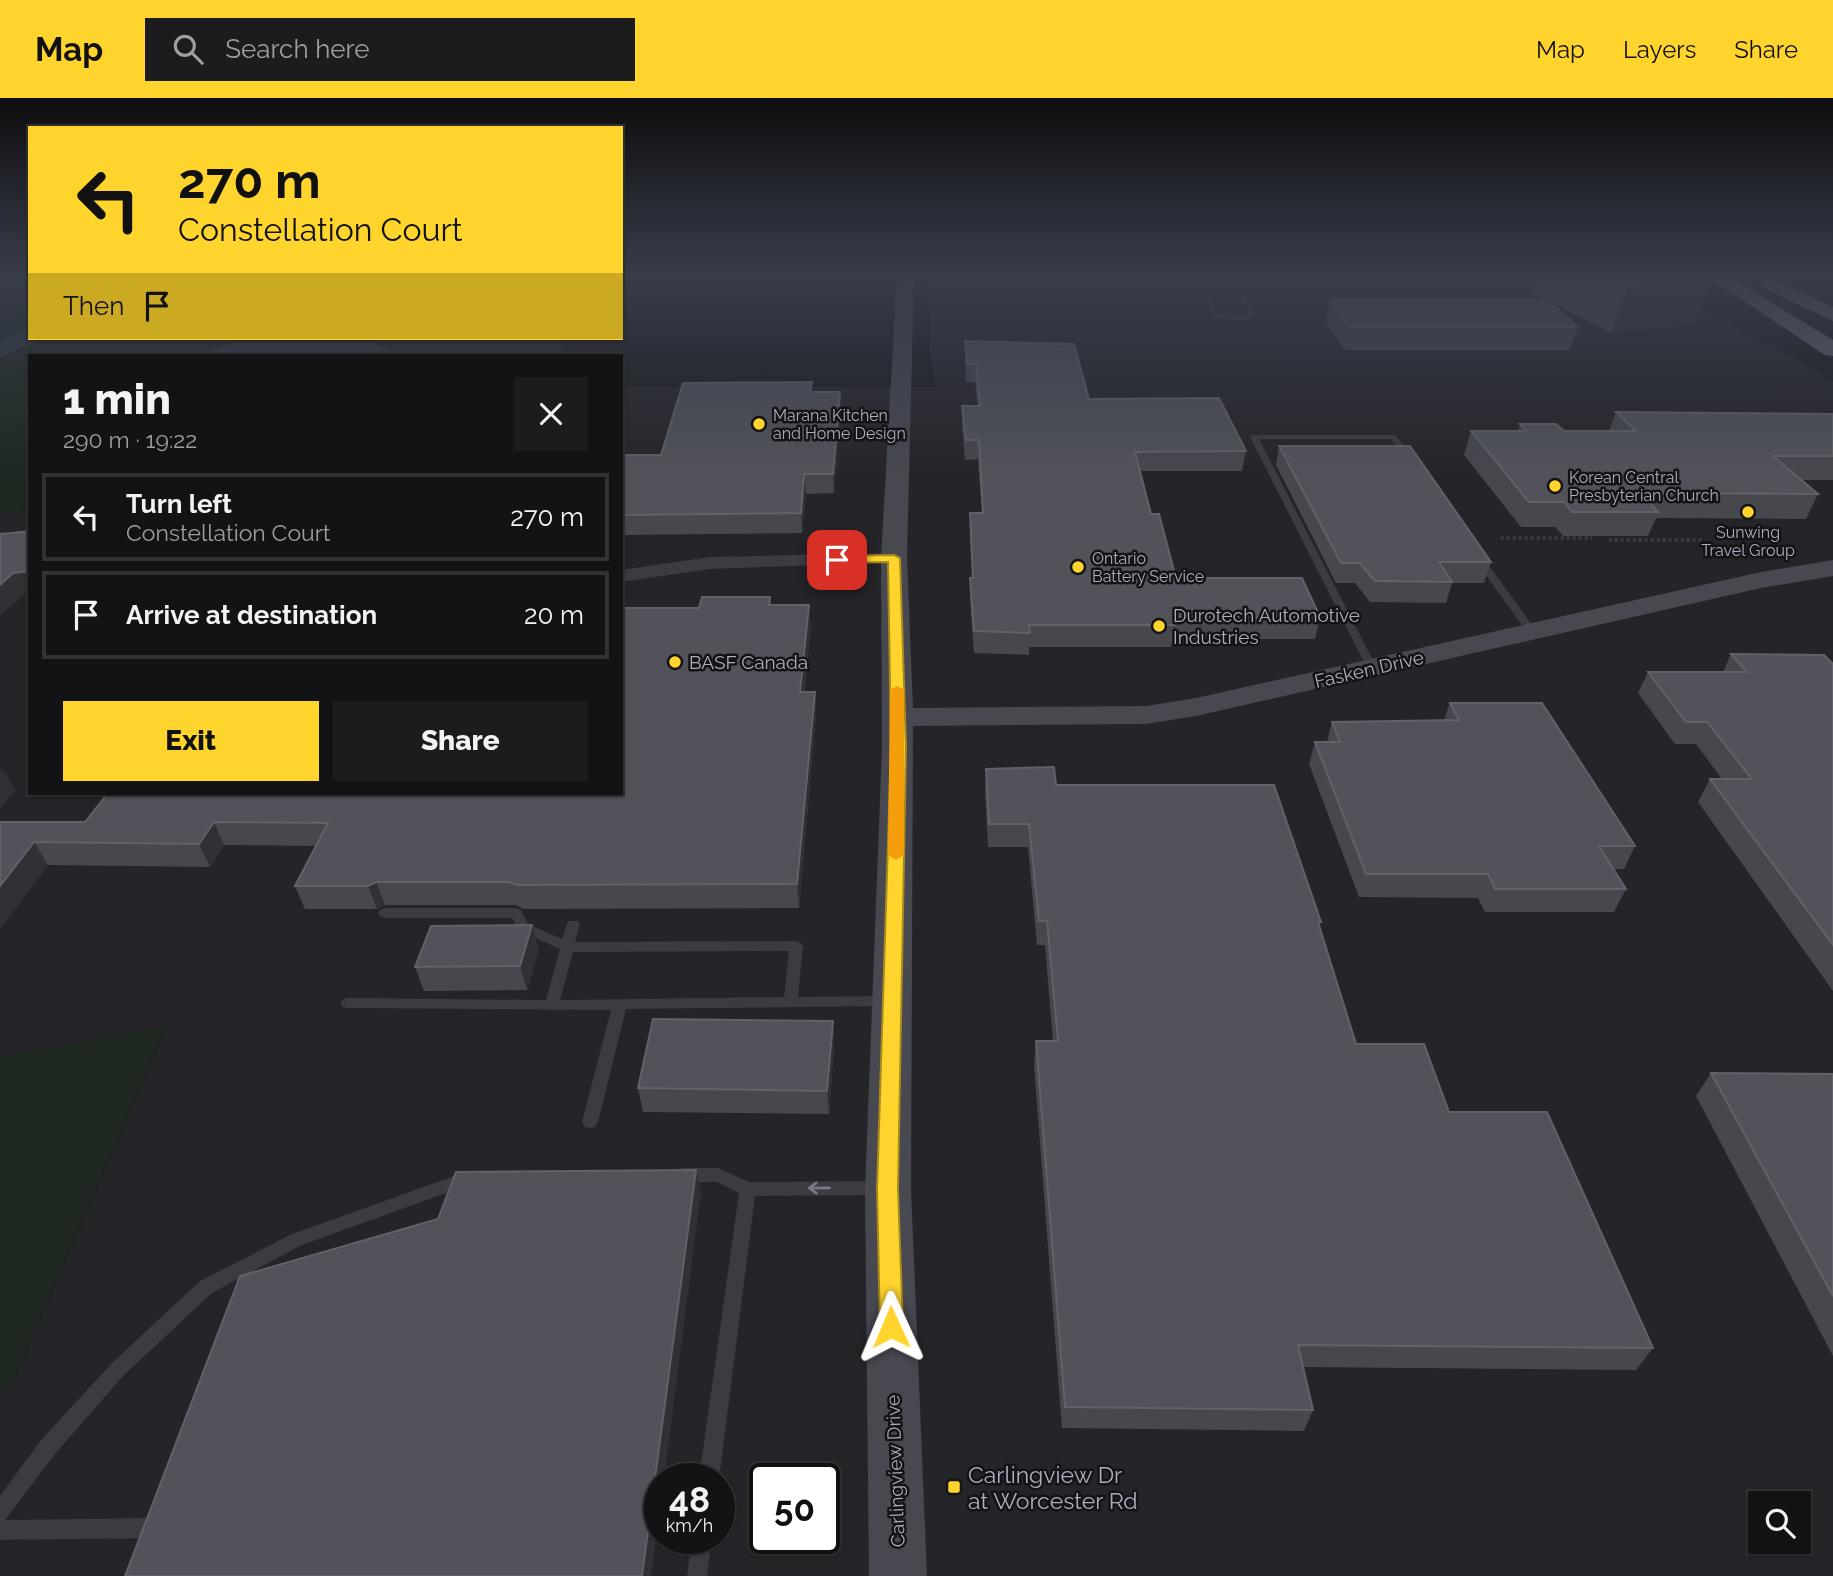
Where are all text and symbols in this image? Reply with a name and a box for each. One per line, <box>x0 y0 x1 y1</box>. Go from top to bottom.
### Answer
search box <box>145 18 635 81</box>
text: Map <box>35 30 103 69</box>
icon: search <box>169 30 207 68</box>
text: Search here <box>225 34 370 64</box>
text: Map <box>1536 35 1585 64</box>
text: Layers <box>1623 35 1696 64</box>
text: Share <box>1734 35 1798 64</box>
text: 270 m <box>178 152 321 209</box>
icon: left <box>63 154 154 245</box>
text: Constellation Court <box>178 211 463 248</box>
icon: arrive <box>138 287 176 325</box>
text: Then <box>63 291 124 321</box>
text: 1 min <box>63 375 171 424</box>
button: close <box>514 377 588 451</box>
place label: Marana Kitchen and Home Design <box>773 406 906 443</box>
marker: Marana Kitchen and Home Design <box>751 416 767 432</box>
text: 290 m · 19:22 <box>63 426 197 453</box>
place label: Korean Central Presbyterian Church <box>1569 468 1719 505</box>
marker: Korean Central Presbyterian Church <box>1547 478 1563 494</box>
text: Turn left <box>126 489 232 519</box>
icon: left <box>67 498 105 536</box>
text: 270 m <box>510 502 584 532</box>
marker: Sunwing Travel Group <box>1740 504 1756 520</box>
text: Constellation Court <box>126 519 331 546</box>
place label: Sunwing Travel Group <box>1701 523 1795 560</box>
pin <box>807 530 867 590</box>
icon: arrive <box>818 541 856 579</box>
place label: Ontario Battery Service <box>1092 549 1204 586</box>
marker: Ontario Battery Service <box>1070 559 1086 575</box>
icon: arrive <box>67 596 105 634</box>
text: Arrive at destination <box>126 600 377 630</box>
text: 20 m <box>524 600 584 630</box>
place label: Durotech Automotive Industries <box>1173 604 1360 648</box>
marker: Durotech Automotive Industries <box>1151 618 1167 634</box>
street label: Fasken Drive <box>1312 646 1426 692</box>
place label: BASF Canada <box>689 651 808 673</box>
marker: BASF Canada <box>667 654 683 670</box>
button: Exit <box>63 701 319 781</box>
button: Share <box>333 701 588 781</box>
one-way arrow <box>808 1181 831 1195</box>
position arrow <box>854 1290 928 1364</box>
street label: Carlingview Drive <box>881 1394 909 1548</box>
place label: Carlingview Dr at Worcester Rd <box>968 1461 1138 1514</box>
speed limit sign: 50 <box>749 1463 840 1554</box>
text: 48 <box>669 1479 710 1520</box>
marker: Carlingview Dr at Worcester Rd <box>946 1479 962 1495</box>
map controls <box>1748 1491 1811 1554</box>
button: search <box>1748 1491 1811 1554</box>
text: km/h <box>666 1515 713 1536</box>

